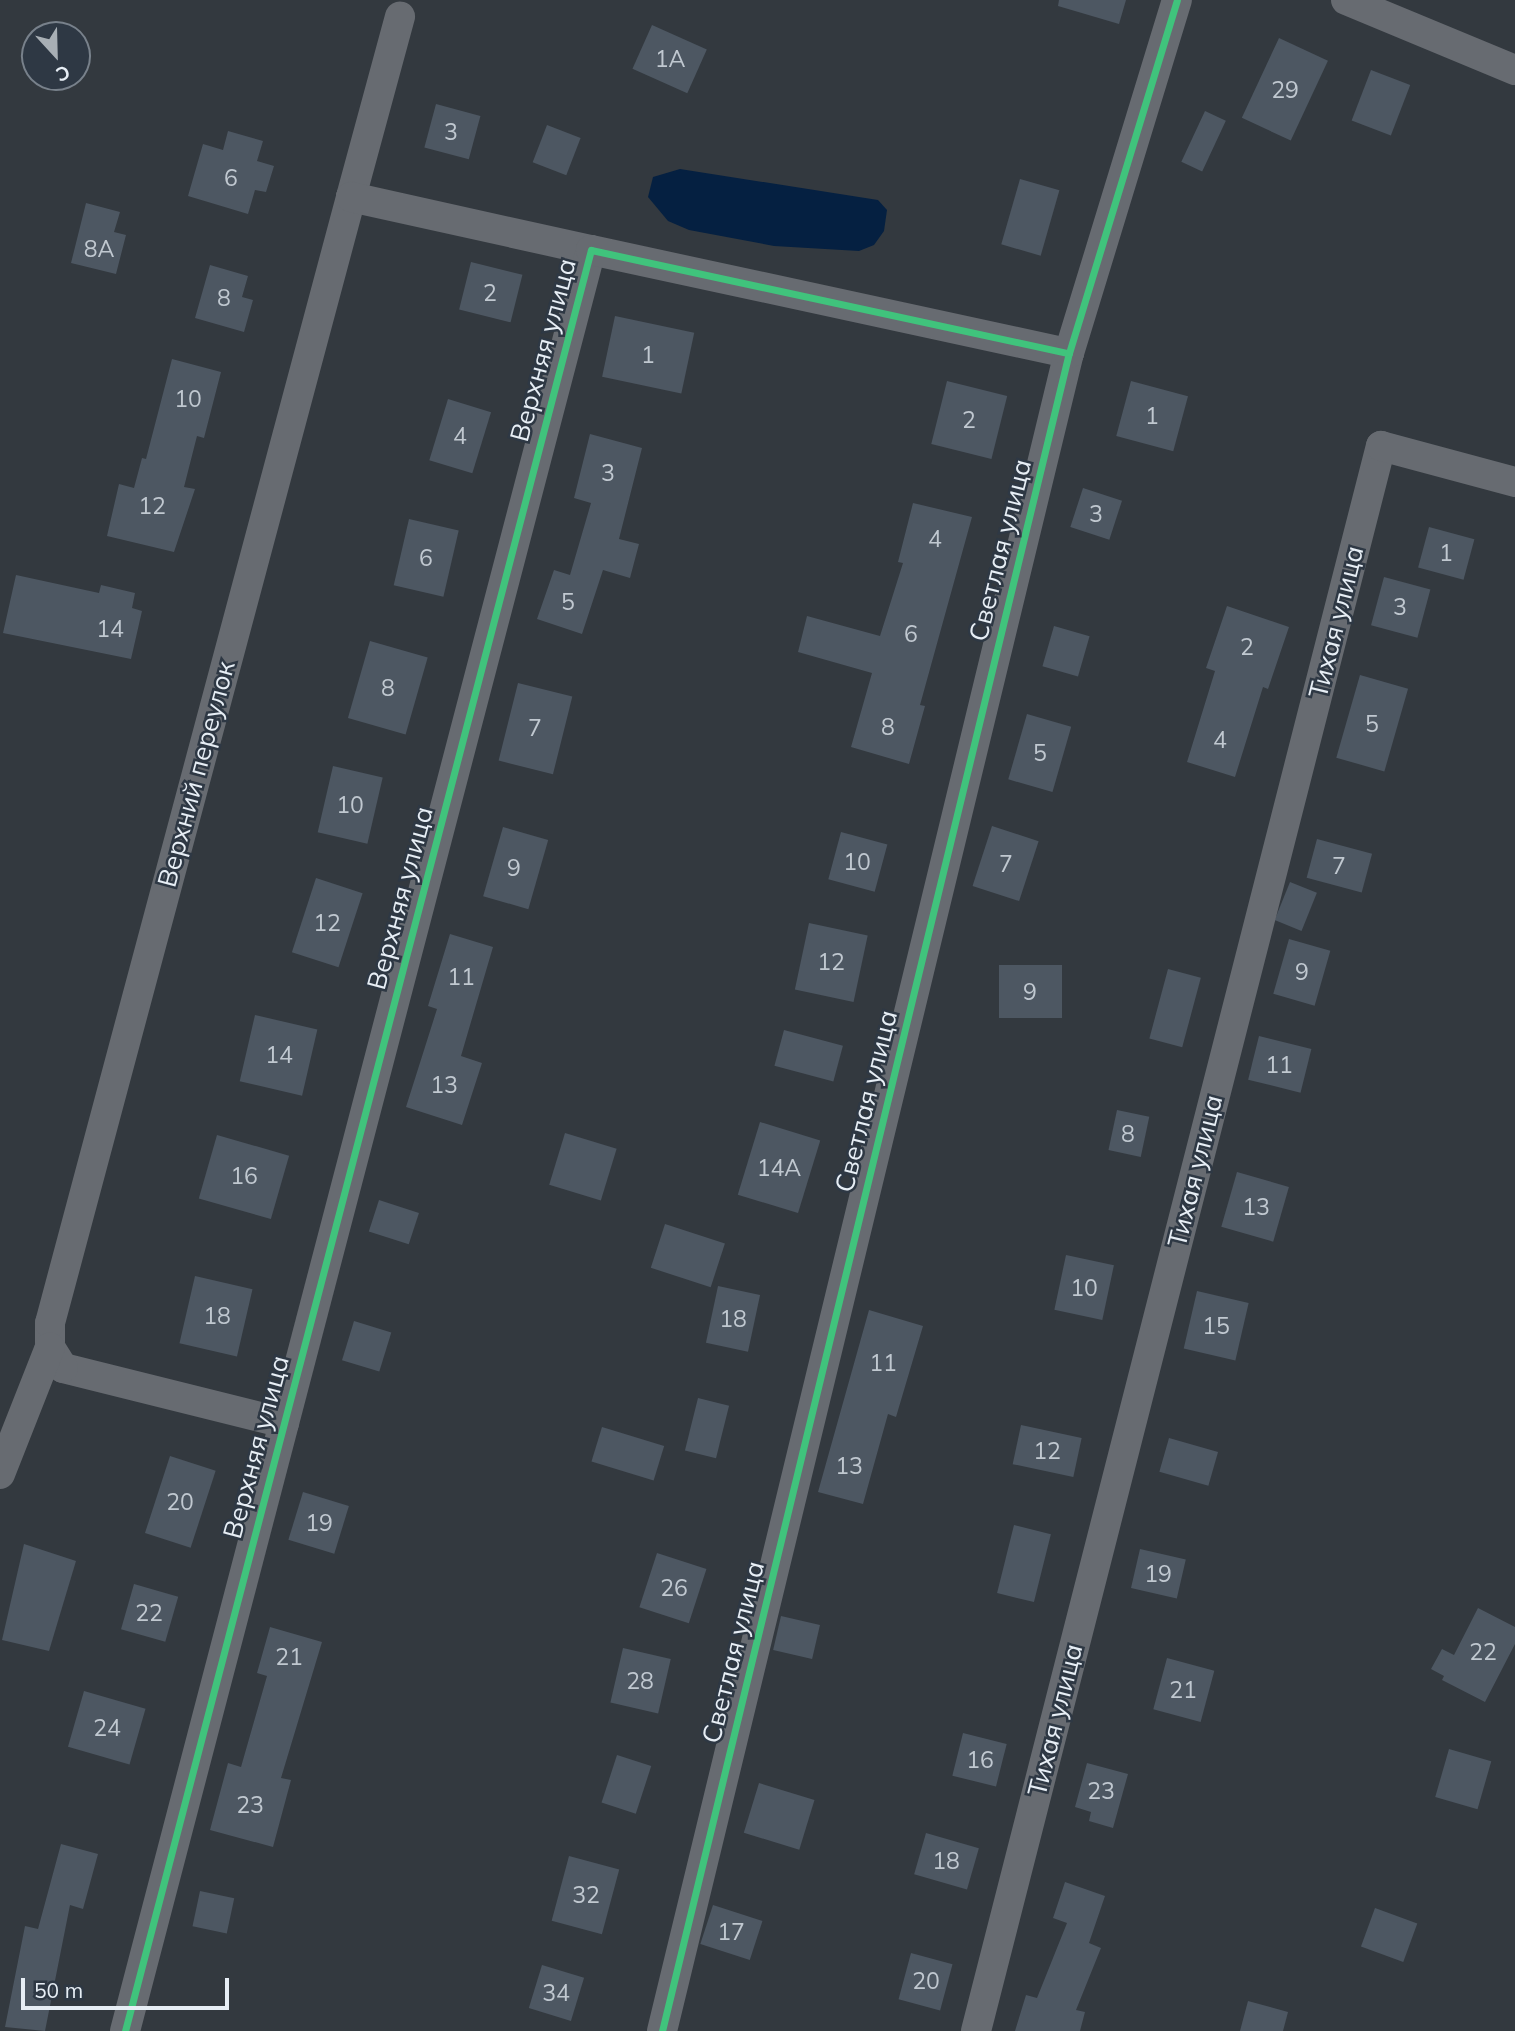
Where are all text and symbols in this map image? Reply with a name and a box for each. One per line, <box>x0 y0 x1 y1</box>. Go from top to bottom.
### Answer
north arrow <box>21 21 91 91</box>
house number: 1А <box>655 45 685 73</box>
text: С <box>53 60 74 87</box>
house number: 29 <box>1271 76 1299 104</box>
house number: 3 <box>444 118 458 146</box>
house number: 6 <box>224 164 238 192</box>
house number: 8А <box>84 235 114 263</box>
street label: Верхняя улица <box>504 255 582 445</box>
house number: 2 <box>483 279 497 307</box>
house number: 8 <box>217 284 231 312</box>
house number: 1 <box>641 341 655 369</box>
house number: 10 <box>174 385 202 413</box>
house number: 1 <box>1145 402 1159 430</box>
house number: 2 <box>962 406 976 434</box>
house number: 4 <box>453 422 467 450</box>
street label: Светлая улица <box>962 456 1038 644</box>
house number: 3 <box>601 459 615 487</box>
house number: 12 <box>138 492 166 520</box>
house number: 3 <box>1089 500 1103 528</box>
house number: 4 <box>928 525 942 553</box>
house number: 1 <box>1439 539 1453 567</box>
street label: Тихая улица <box>1302 543 1370 701</box>
house number: 6 <box>419 544 433 572</box>
house number: 5 <box>561 588 575 616</box>
house number: 3 <box>1393 593 1407 621</box>
house number: 14 <box>96 615 124 643</box>
house number: 6 <box>904 620 918 648</box>
house number: 2 <box>1240 633 1254 661</box>
street label: Верхний переулок <box>151 658 241 890</box>
house number: 8 <box>381 674 395 702</box>
house number: 5 <box>1365 710 1379 738</box>
house number: 8 <box>881 713 895 741</box>
house number: 7 <box>528 714 542 742</box>
house number: 4 <box>1213 726 1227 754</box>
house number: 5 <box>1033 739 1047 767</box>
house number: 10 <box>336 791 364 819</box>
street label: Верхняя улица <box>361 803 439 993</box>
house number: 10 <box>843 848 871 876</box>
house number: 7 <box>999 850 1013 878</box>
house number: 7 <box>1332 852 1346 880</box>
house number: 9 <box>507 854 521 882</box>
house number: 12 <box>313 909 341 937</box>
house number: 12 <box>817 948 845 976</box>
house number: 9 <box>1295 958 1309 986</box>
house number: 11 <box>447 963 475 991</box>
house number: 9 <box>1023 978 1037 1006</box>
street label: Светлая улица <box>828 1007 904 1195</box>
house number: 14 <box>265 1041 293 1069</box>
house number: 11 <box>1265 1051 1293 1079</box>
house number: 13 <box>430 1071 458 1099</box>
street label: Тихая улица <box>1161 1092 1229 1250</box>
house number: 8 <box>1121 1120 1135 1148</box>
house number: 14А <box>757 1154 801 1182</box>
house number: 16 <box>230 1162 258 1190</box>
house number: 13 <box>1242 1193 1270 1221</box>
house number: 10 <box>1070 1274 1098 1302</box>
house number: 18 <box>203 1302 231 1330</box>
house number: 18 <box>719 1305 747 1333</box>
house number: 15 <box>1202 1312 1230 1340</box>
house number: 11 <box>869 1349 897 1377</box>
street label: Верхняя улица <box>217 1352 295 1542</box>
house number: 12 <box>1033 1437 1061 1465</box>
house number: 13 <box>835 1452 863 1480</box>
house number: 20 <box>166 1488 194 1516</box>
house number: 19 <box>305 1509 333 1537</box>
street label: Светлая улица <box>695 1558 771 1746</box>
house number: 19 <box>1144 1560 1172 1588</box>
house number: 26 <box>660 1574 688 1602</box>
house number: 22 <box>135 1599 163 1627</box>
house number: 22 <box>1469 1638 1497 1666</box>
street label: Тихая улица <box>1021 1641 1089 1799</box>
house number: 21 <box>275 1643 303 1671</box>
house number: 28 <box>626 1667 654 1695</box>
house number: 21 <box>1169 1676 1197 1704</box>
house number: 24 <box>93 1714 121 1742</box>
house number: 16 <box>966 1746 994 1774</box>
house number: 23 <box>1087 1777 1115 1805</box>
house number: 23 <box>236 1791 264 1819</box>
house number: 18 <box>932 1847 960 1875</box>
house number: 32 <box>572 1881 600 1909</box>
house number: 17 <box>717 1918 745 1946</box>
scale bar <box>24 1965 233 2009</box>
house number: 20 <box>912 1967 940 1995</box>
text: 50 m <box>34 1977 83 2003</box>
house number: 34 <box>542 1979 570 2007</box>

